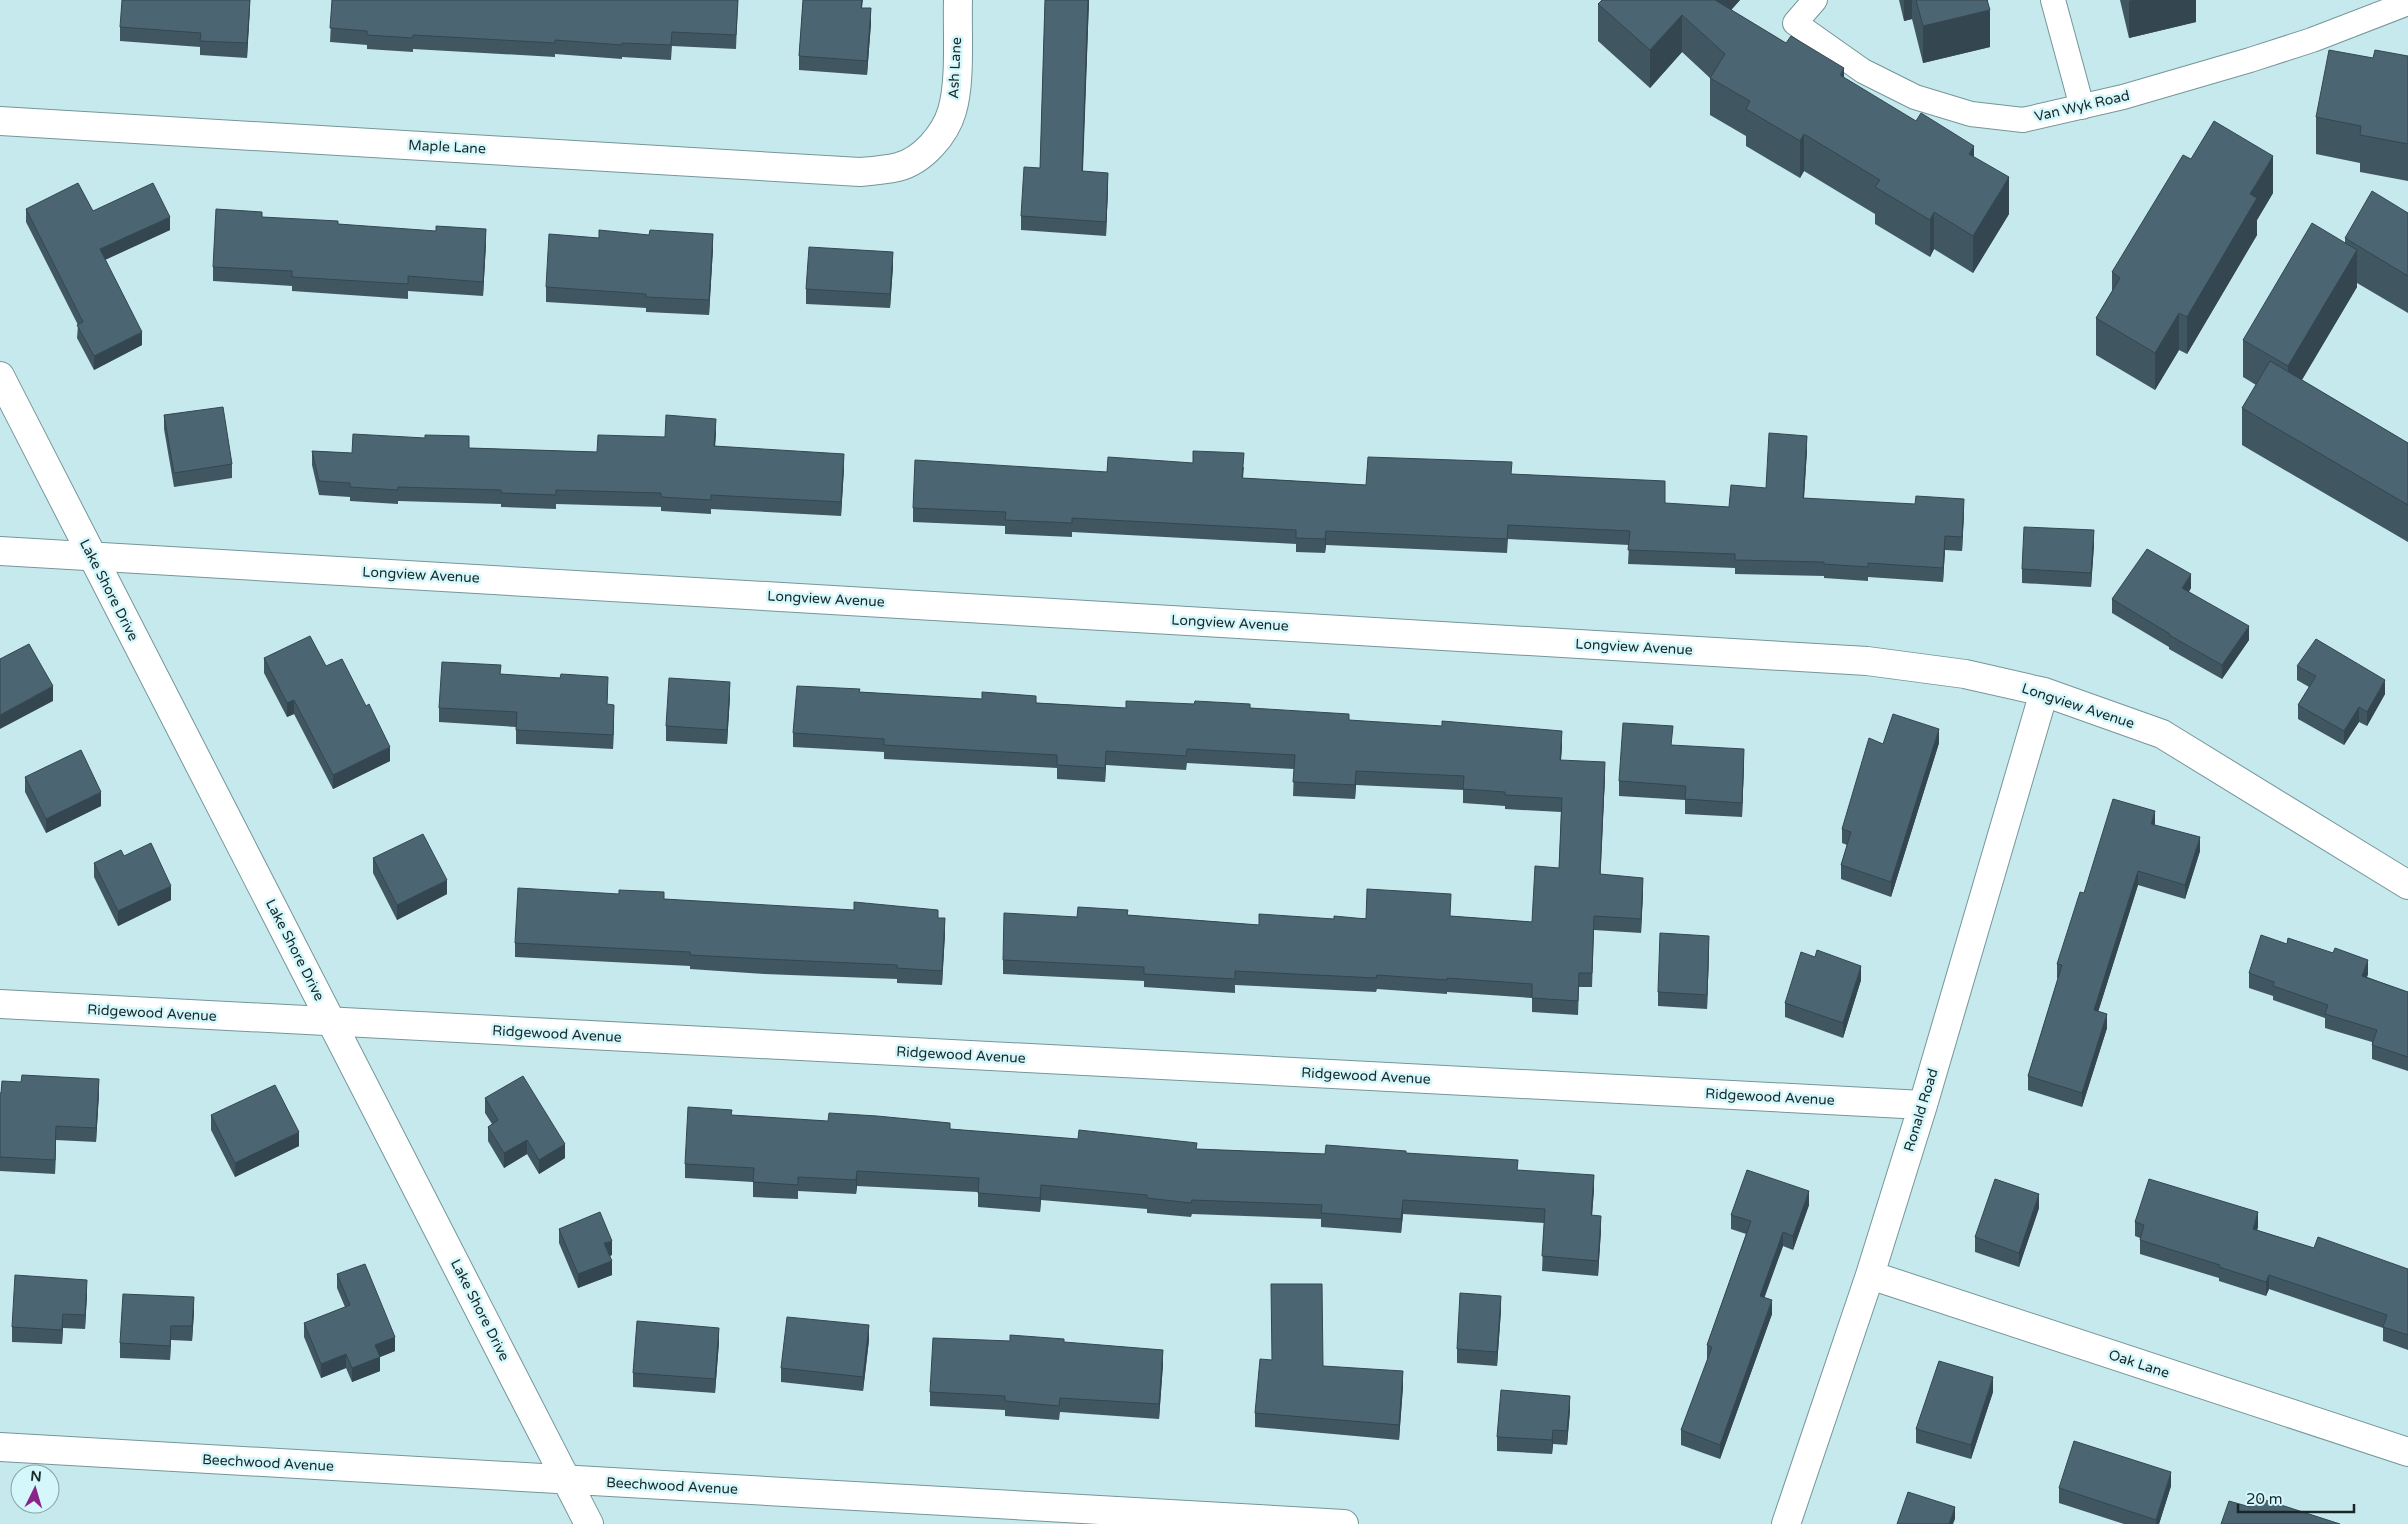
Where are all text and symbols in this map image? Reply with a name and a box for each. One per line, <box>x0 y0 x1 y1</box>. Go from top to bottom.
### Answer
street label: Ash Lane <box>945 37 965 99</box>
street label: Van Wyk Road <box>2033 87 2131 125</box>
street label: Maple Lane <box>408 136 486 158</box>
street label: Lake Shore Drive <box>76 536 142 644</box>
street label: Longview Avenue <box>362 563 480 587</box>
street label: Longview Avenue <box>767 587 885 611</box>
street label: Longview Avenue <box>1171 611 1289 635</box>
street label: Longview Avenue <box>1575 635 1693 659</box>
street label: Longview Avenue <box>2019 680 2137 732</box>
street label: Lake Shore Drive <box>262 896 328 1004</box>
street label: Ridgewood Avenue <box>87 1001 217 1025</box>
street label: Ridgewood Avenue <box>492 1022 622 1046</box>
street label: Ridgewood Avenue <box>896 1043 1026 1067</box>
street label: Ridgewood Avenue <box>1301 1064 1431 1088</box>
street label: Ronald Road <box>1900 1066 1942 1154</box>
street label: Ridgewood Avenue <box>1705 1085 1835 1109</box>
street label: Lake Shore Drive <box>447 1256 513 1364</box>
street label: Oak Lane <box>2107 1346 2172 1382</box>
street label: Beechwood Avenue <box>202 1451 334 1475</box>
north arrow <box>10 1464 60 1514</box>
text: N <box>30 1468 42 1486</box>
street label: Beechwood Avenue <box>606 1474 738 1498</box>
scale bar <box>2238 1482 2354 1514</box>
text: 20 m <box>2246 1490 2283 1508</box>

